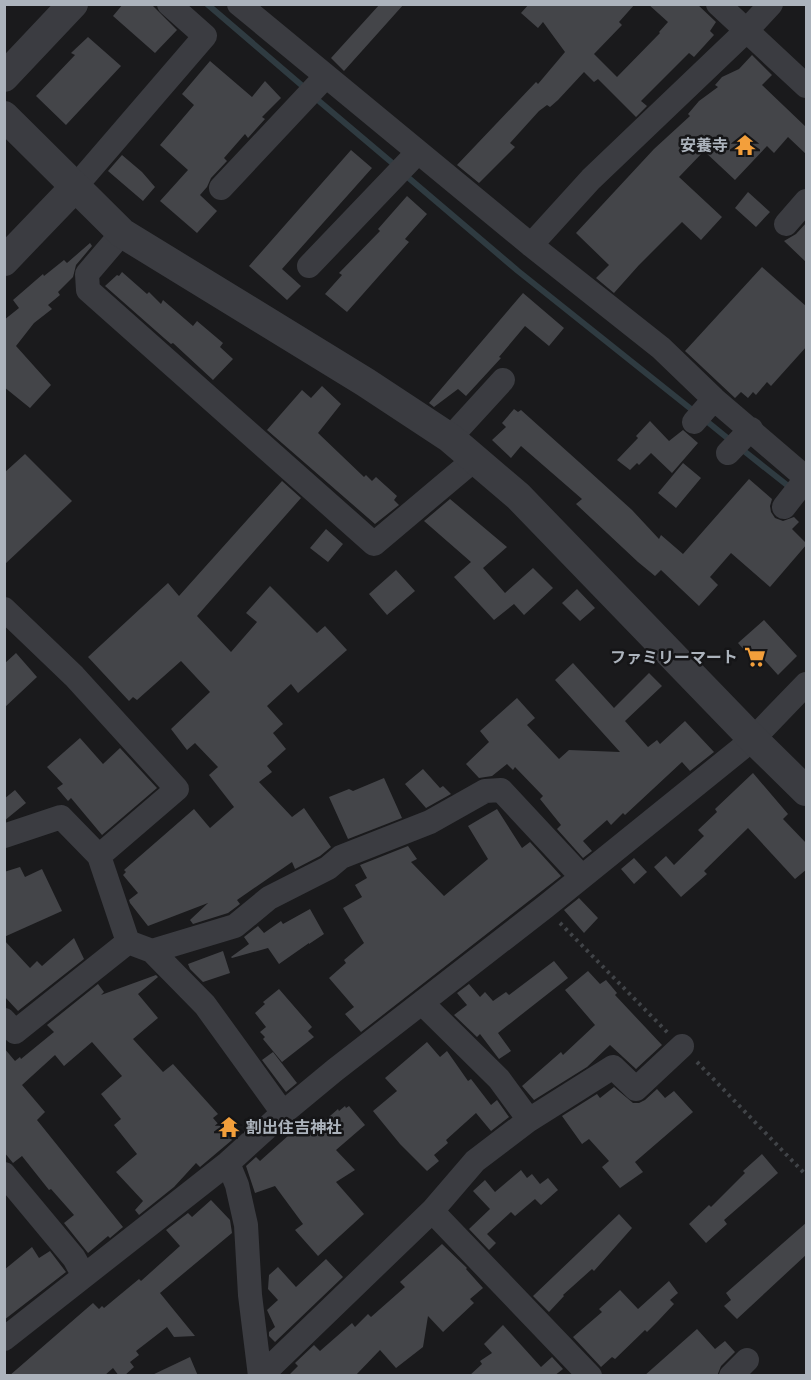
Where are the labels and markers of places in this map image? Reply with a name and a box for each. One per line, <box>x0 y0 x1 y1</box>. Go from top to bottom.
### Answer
temple icon: 安養寺 <box>733 133 757 157</box>
place label: 安養寺 <box>680 134 728 156</box>
supermarket icon: ファミリーマート <box>743 645 767 669</box>
place label: ファミリーマート <box>610 646 738 668</box>
temple icon: 割出住吉神社 <box>217 1115 241 1139</box>
place label: 割出住吉神社 <box>246 1116 342 1138</box>

